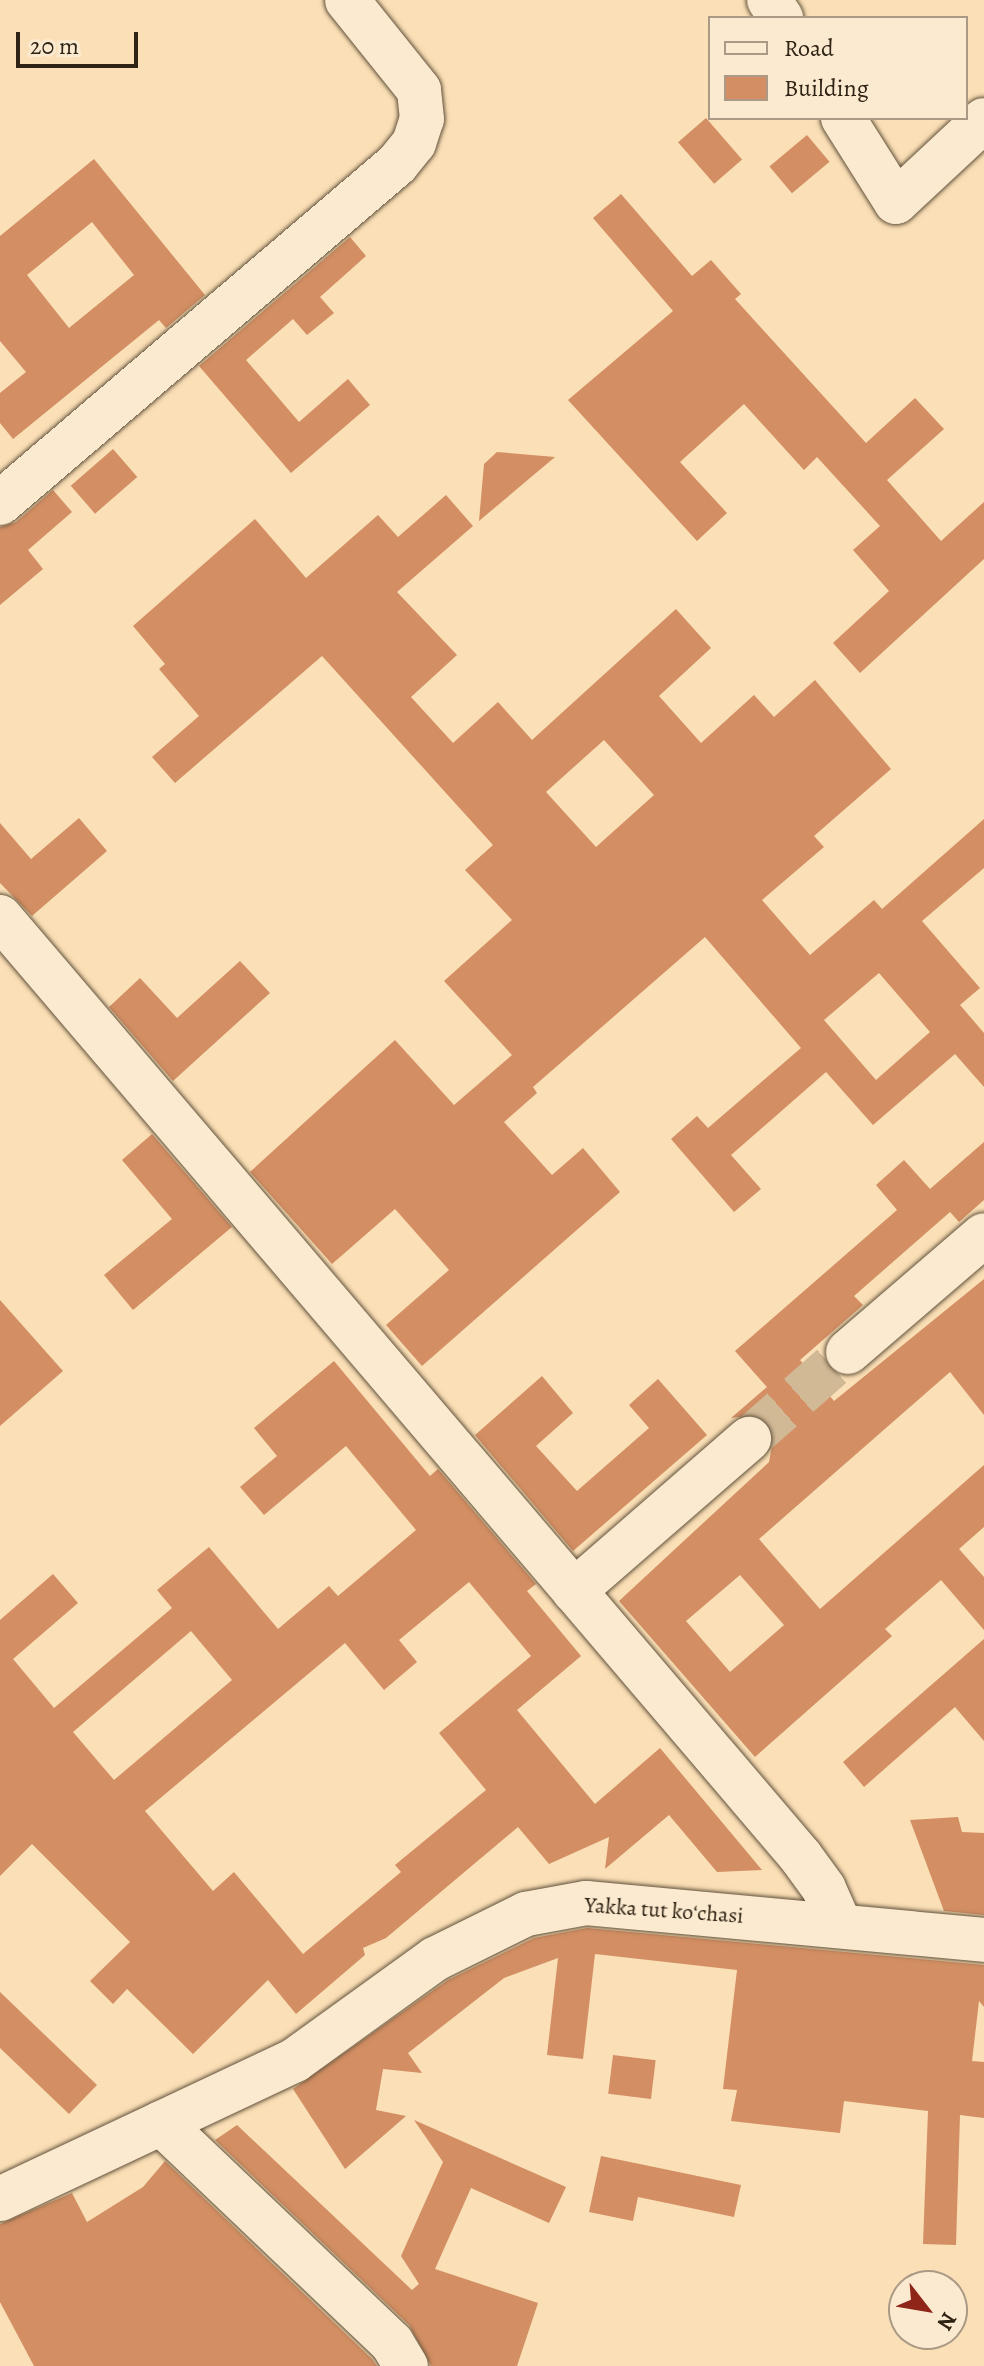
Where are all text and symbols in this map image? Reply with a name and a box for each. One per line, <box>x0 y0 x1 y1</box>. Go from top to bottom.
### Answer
scale bar <box>20 16 142 66</box>
legend <box>708 16 968 120</box>
text: 20 m <box>30 30 79 62</box>
text: Road <box>784 32 834 64</box>
text: Building <box>784 72 869 104</box>
street label: Yakka tut koʻchasi <box>584 1892 744 1930</box>
north arrow <box>888 2270 968 2350</box>
text: N <box>930 2307 964 2336</box>

